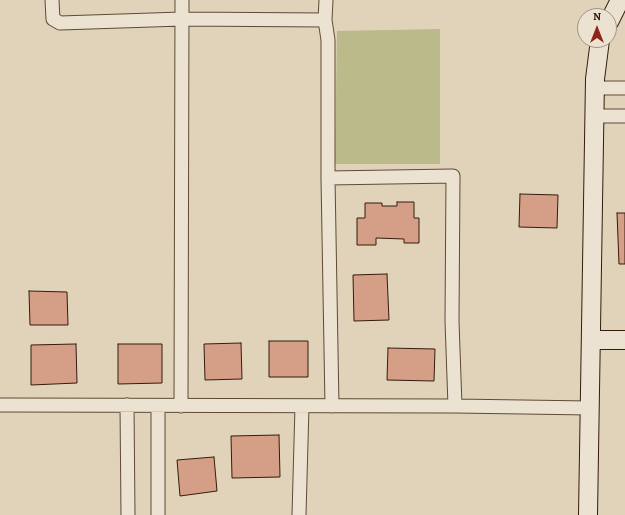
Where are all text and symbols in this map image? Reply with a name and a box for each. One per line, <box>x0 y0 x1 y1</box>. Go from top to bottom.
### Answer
north arrow <box>577 8 617 48</box>
text: N <box>593 9 601 24</box>

